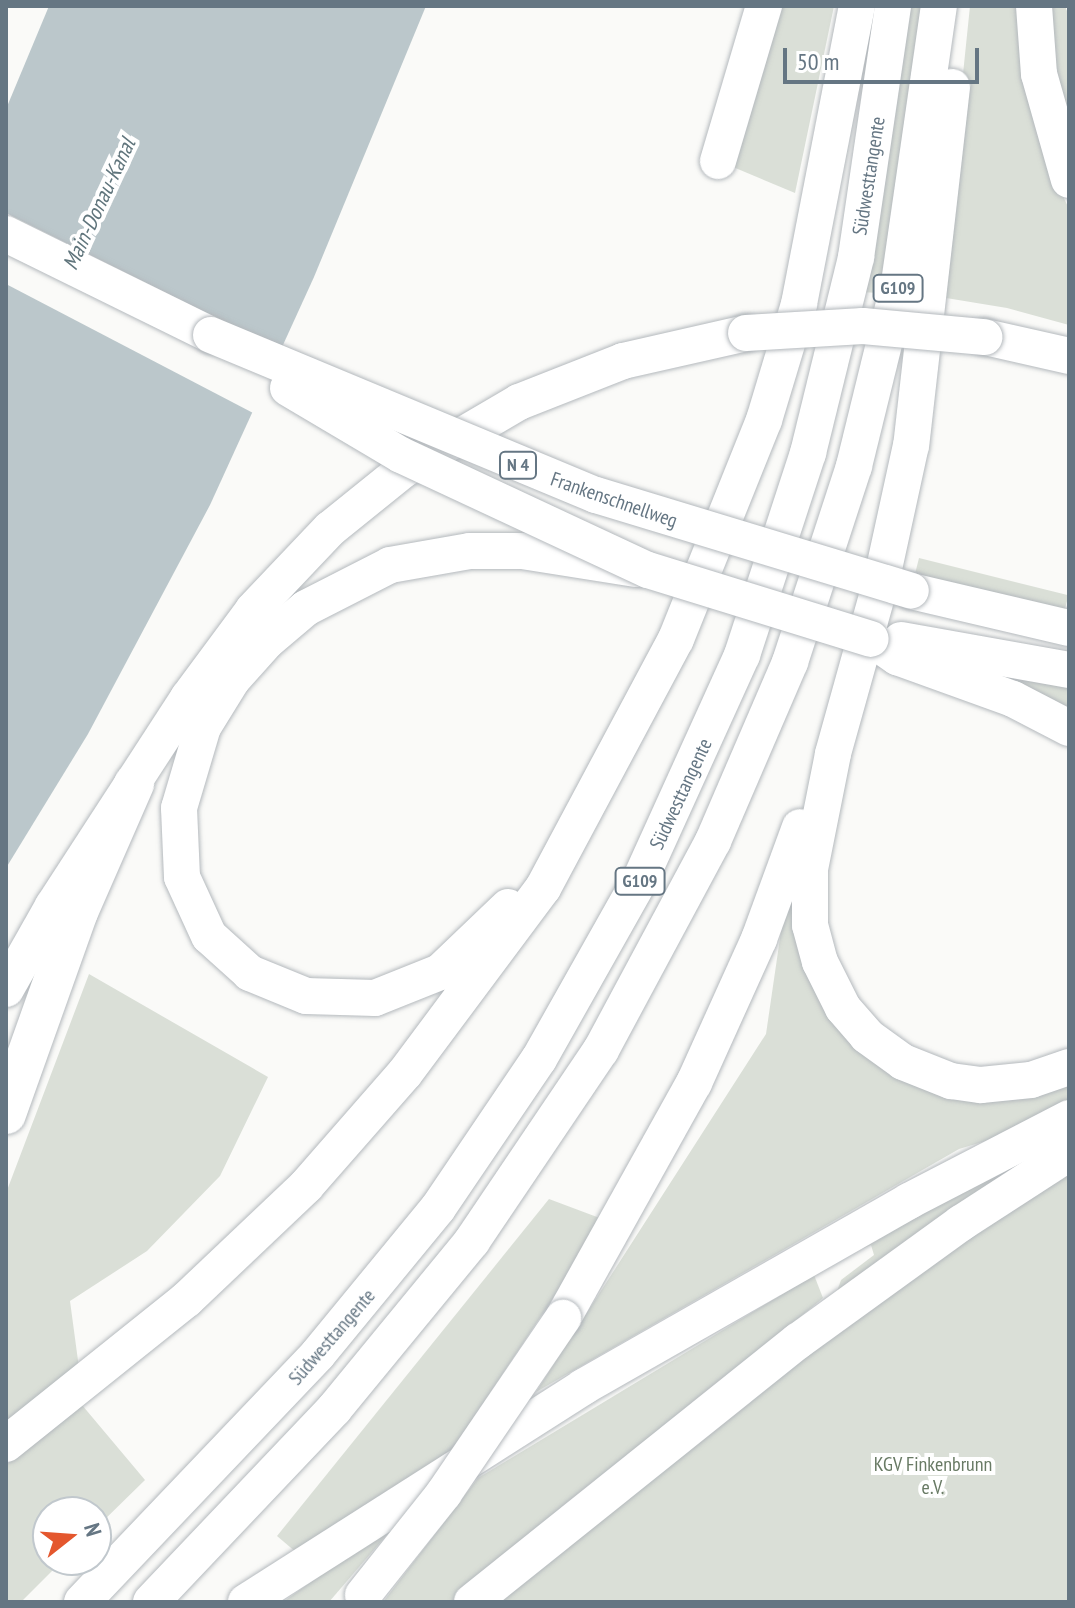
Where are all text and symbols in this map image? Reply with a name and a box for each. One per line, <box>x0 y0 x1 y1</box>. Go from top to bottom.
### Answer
scale bar <box>787 32 983 82</box>
text: 50 m <box>797 46 839 77</box>
street label: Südwesttangente <box>848 115 890 237</box>
water label: Main-Donau-Kanal <box>57 134 141 274</box>
road number: G109 <box>872 274 924 302</box>
road number: N 4 <box>498 451 538 479</box>
street label: Frankenschnellweg <box>547 467 681 533</box>
street label: Südwesttangente <box>645 735 717 853</box>
road number: G109 <box>614 867 666 895</box>
street label: Südwesttangente <box>284 1284 380 1390</box>
park label: KGV Finkenbrunn e.V. <box>873 1452 993 1499</box>
north arrow <box>32 1496 112 1576</box>
text: N <box>78 1520 108 1539</box>

